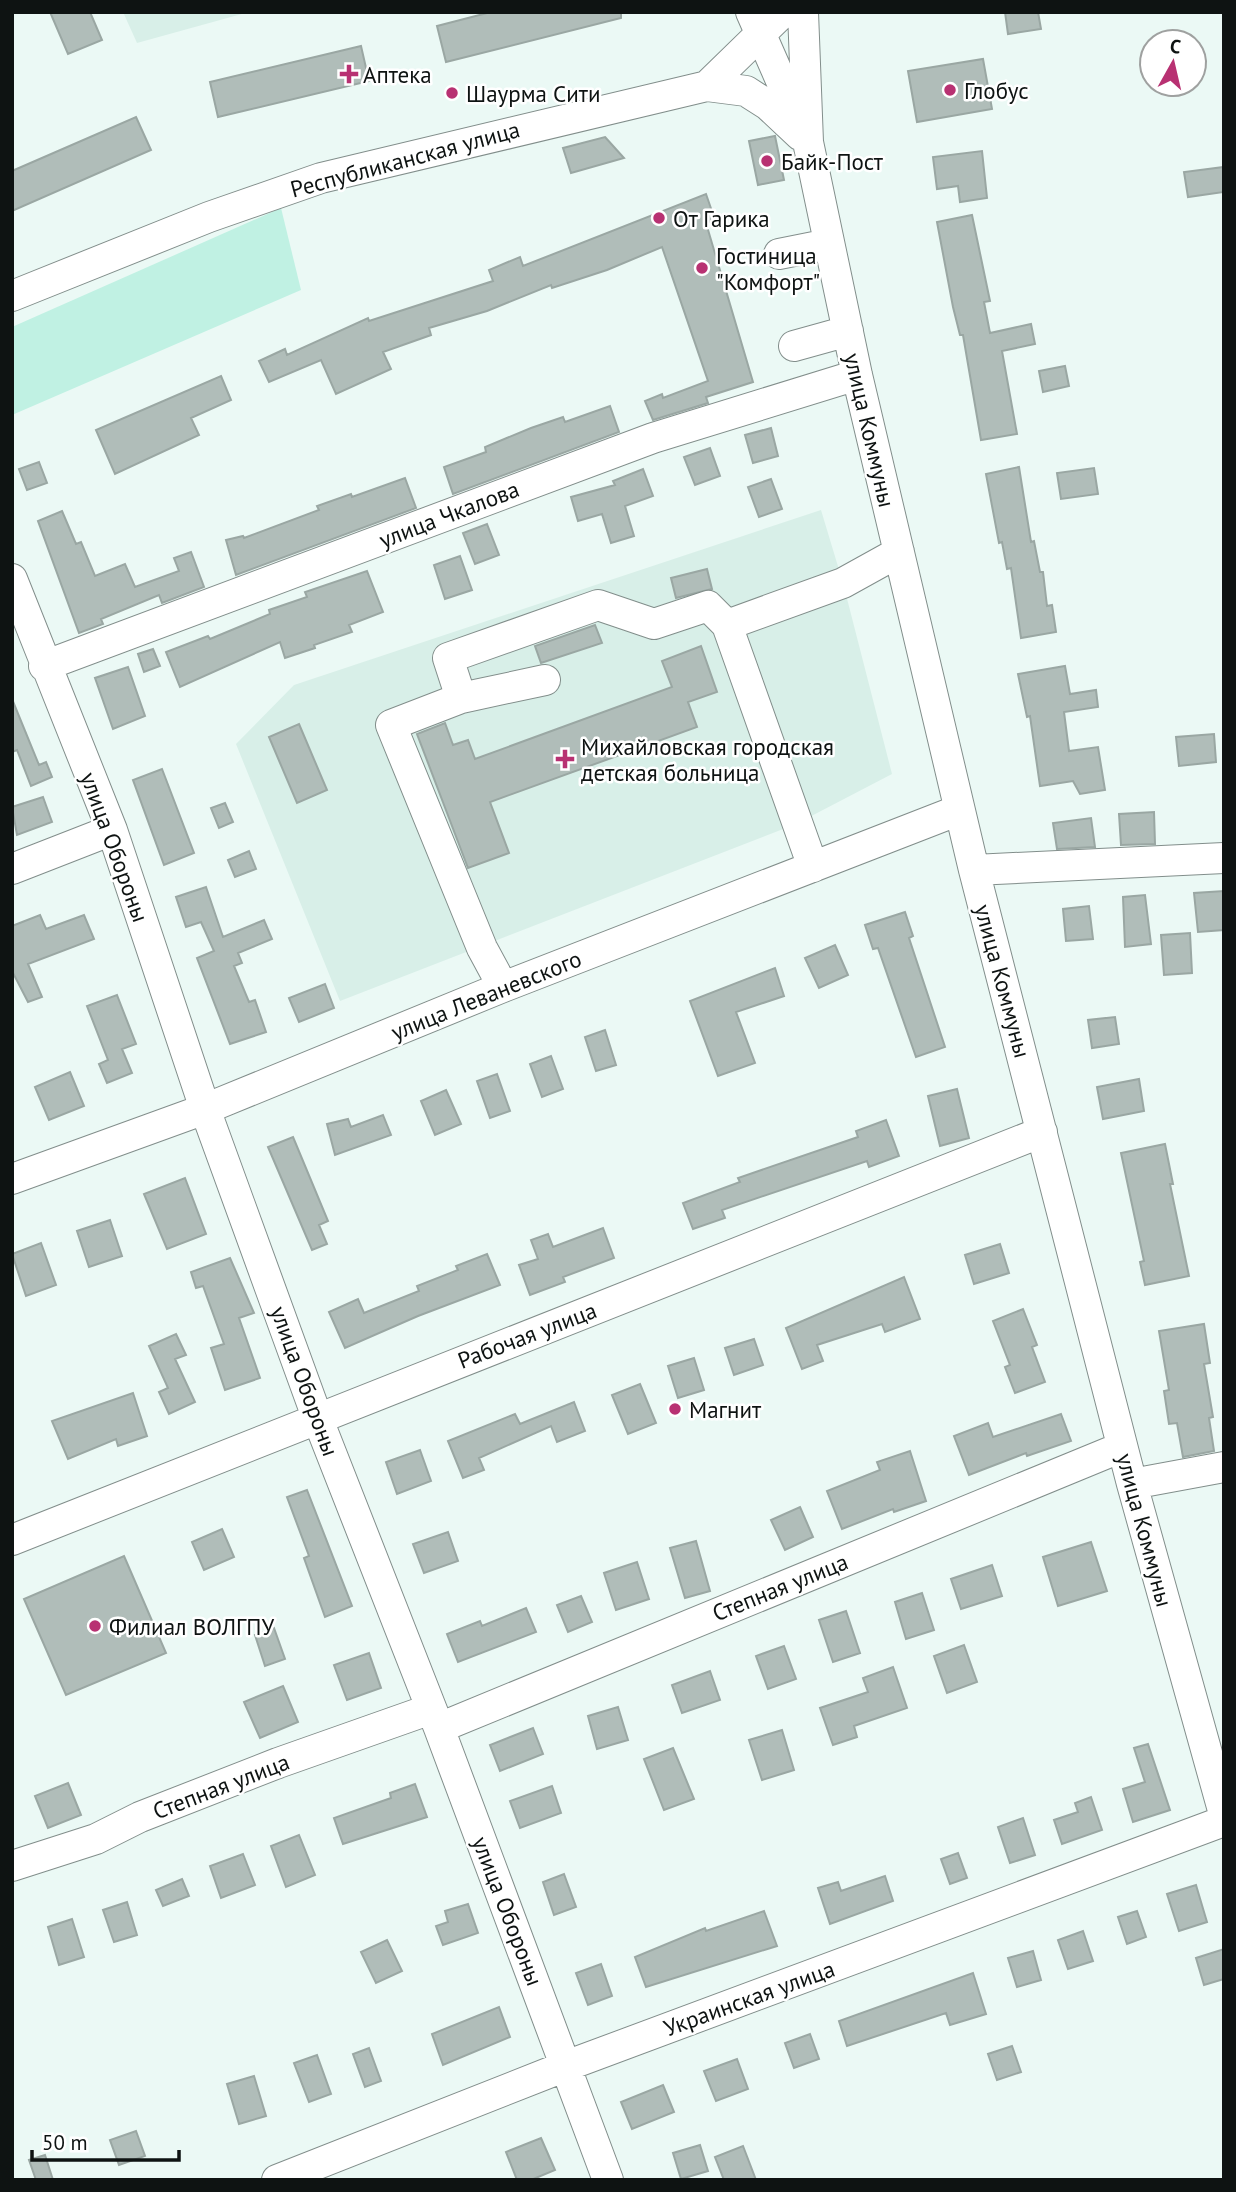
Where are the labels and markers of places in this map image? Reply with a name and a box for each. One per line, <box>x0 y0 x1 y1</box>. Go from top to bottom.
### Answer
place label: Аптека <box>363 60 432 89</box>
marker: Аптека <box>341 66 357 82</box>
place label: Глобус <box>964 76 1029 105</box>
place label: Шаурма Сити <box>466 79 601 108</box>
marker: Глобус <box>942 82 958 98</box>
marker: Шаурма Сити <box>444 85 460 101</box>
place label: Байк-Пост <box>781 147 884 176</box>
marker: Байк-Пост <box>759 153 775 169</box>
place label: От Гарика <box>673 204 770 233</box>
marker: От Гарика <box>651 210 667 226</box>
place label: Гостиница "Комфорт" <box>716 241 820 296</box>
marker: Гостиница "Комфорт" <box>694 260 710 276</box>
place label: Михайловская городская детская больница <box>581 732 834 787</box>
marker: Михайловская городская детская больница <box>555 749 575 769</box>
place label: Магнит <box>689 1395 762 1424</box>
marker: Магнит <box>667 1401 683 1417</box>
place label: Филиал ВОЛГПУ <box>109 1612 274 1641</box>
marker: Филиал ВОЛГПУ <box>87 1618 103 1634</box>

